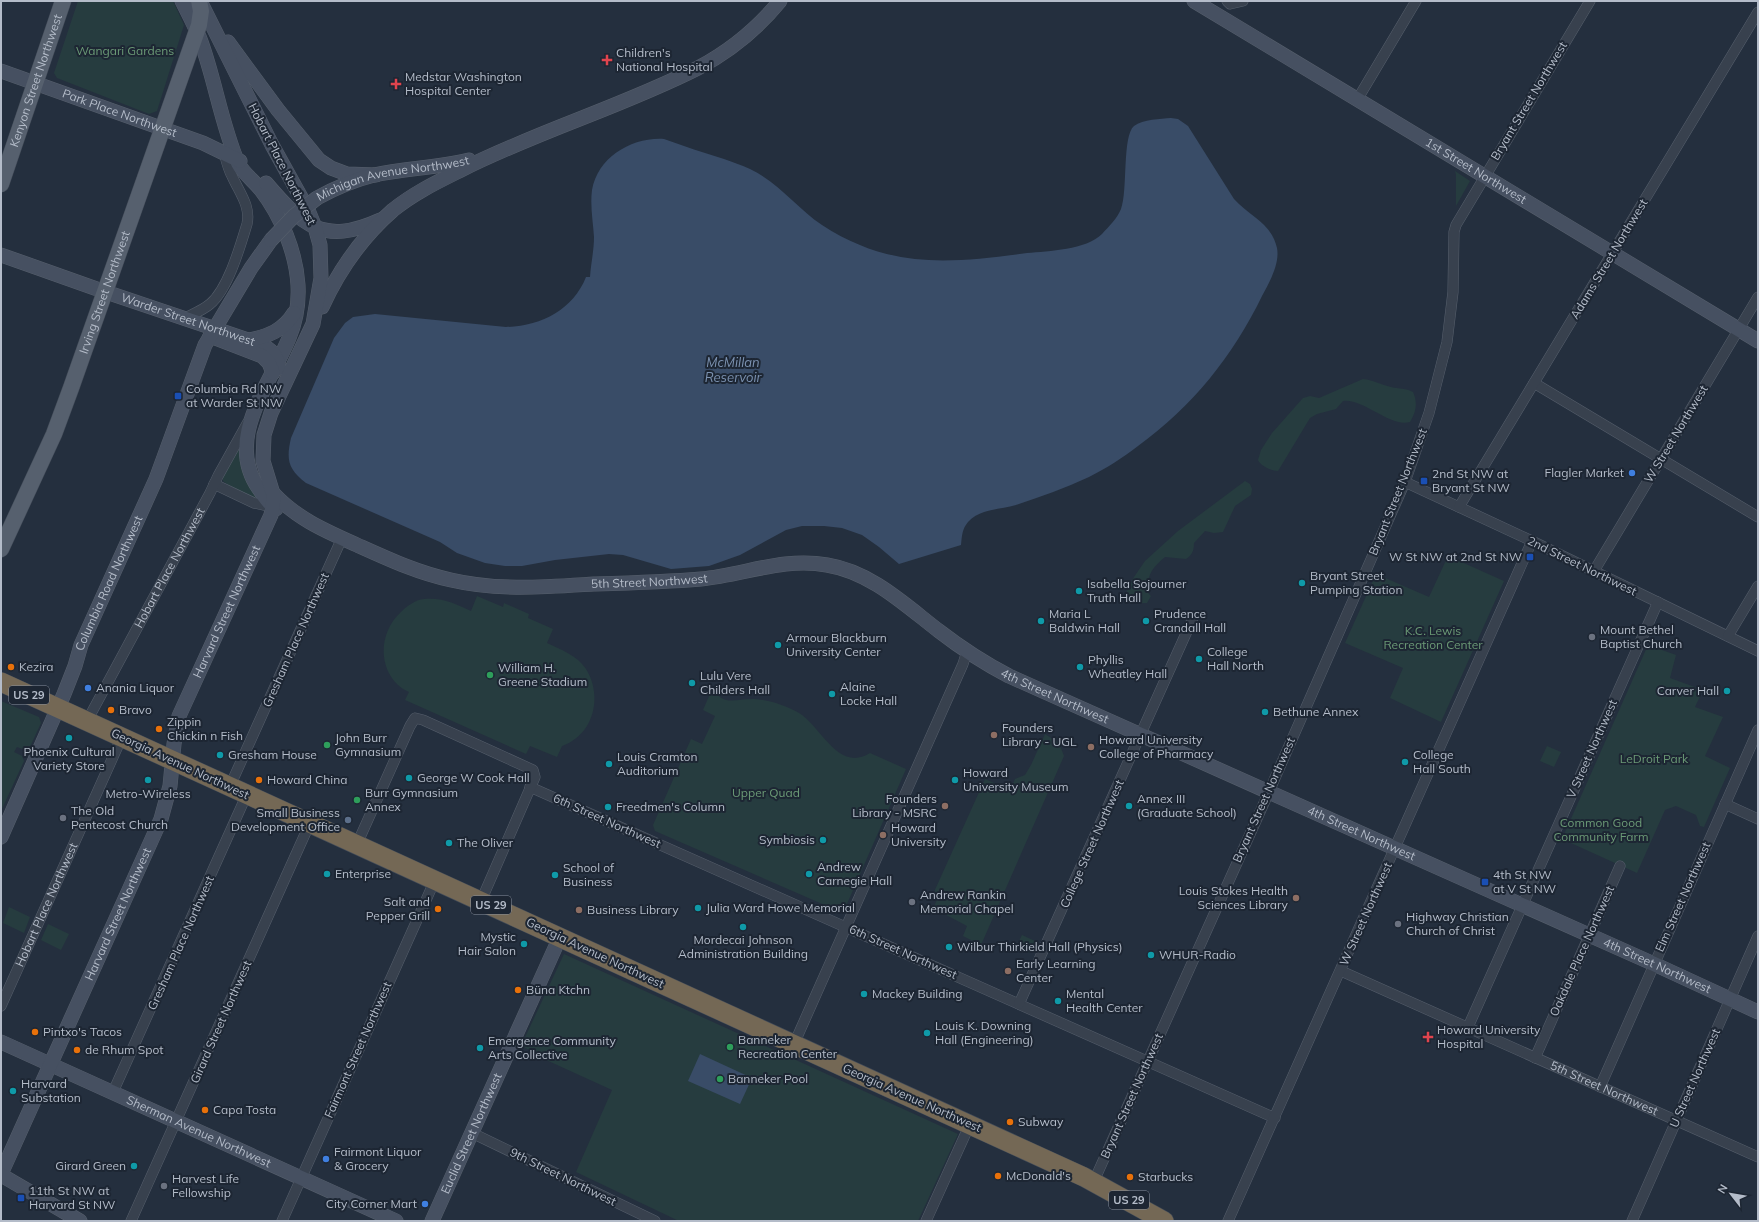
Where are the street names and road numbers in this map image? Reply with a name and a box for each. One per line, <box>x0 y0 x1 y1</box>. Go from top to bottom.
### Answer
street label: Kenyon Street Northwest <box>6 12 65 149</box>
street label: Bryant Street Northwest <box>1487 39 1570 163</box>
street label: Park Place Northwest <box>61 86 179 140</box>
street label: Hobart Place Northwest <box>245 100 320 227</box>
street label: 1st Street Northwest <box>1423 134 1529 207</box>
street label: Michigan Avenue Northwest <box>314 152 470 204</box>
street label: Adams Street Northwest <box>1567 196 1650 322</box>
street label: Irving Street Northwest <box>76 229 133 356</box>
street label: Warder Street Northwest <box>119 290 257 349</box>
street label: W Street Northwest <box>1640 382 1711 485</box>
street label: Bryant Street Northwest <box>1365 426 1430 558</box>
street label: Hobart Place Northwest <box>131 505 208 630</box>
street label: Columbia Road Northwest <box>72 513 145 652</box>
street label: 2nd Street Northwest <box>1525 533 1639 598</box>
street label: Harvard Street Northwest <box>189 543 263 680</box>
street label: Gresham Place Northwest <box>259 570 332 709</box>
street label: 5th Street Northwest <box>591 570 708 591</box>
street label: 4th Street Northwest <box>998 665 1111 727</box>
road number: US 29 <box>9 686 49 704</box>
street label: V Street Northwest <box>1563 697 1620 800</box>
street label: Georgia Avenue Northwest <box>109 725 252 802</box>
street label: Bryant Street Northwest <box>1229 735 1298 865</box>
street label: College Street Northwest <box>1056 777 1127 910</box>
street label: 6th Street Northwest <box>551 790 663 851</box>
street label: 4th Street Northwest <box>1305 802 1418 864</box>
street label: Hobart Place Northwest <box>12 840 81 969</box>
street label: Elm Street Northwest <box>1652 840 1714 954</box>
street label: Harvard Street Northwest <box>81 845 154 983</box>
street label: W Street Northwest <box>1336 860 1395 968</box>
street label: Gresham Place Northwest <box>144 873 217 1012</box>
street label: Oakdale Place Northwest <box>1546 883 1617 1018</box>
road number: US 29 <box>471 896 511 914</box>
street label: Georgia Avenue Northwest <box>524 914 667 991</box>
street label: 6th Street Northwest <box>847 921 959 982</box>
street label: 4th Street Northwest <box>1601 934 1714 996</box>
street label: Girard Street Northwest <box>187 958 254 1085</box>
street label: Fairmont Street Northwest <box>321 979 394 1120</box>
street label: U Street Northwest <box>1666 1026 1723 1130</box>
street label: Bryant Street Northwest <box>1097 1031 1166 1161</box>
street label: 5th Street Northwest <box>1548 1057 1661 1118</box>
street label: Georgia Avenue Northwest <box>840 1060 984 1135</box>
street label: Euclid Street Northwest <box>437 1070 505 1196</box>
street label: Sherman Avenue Northwest <box>124 1092 273 1170</box>
street label: 9th Street Northwest <box>508 1144 619 1209</box>
road number: US 29 <box>1109 1191 1149 1209</box>

